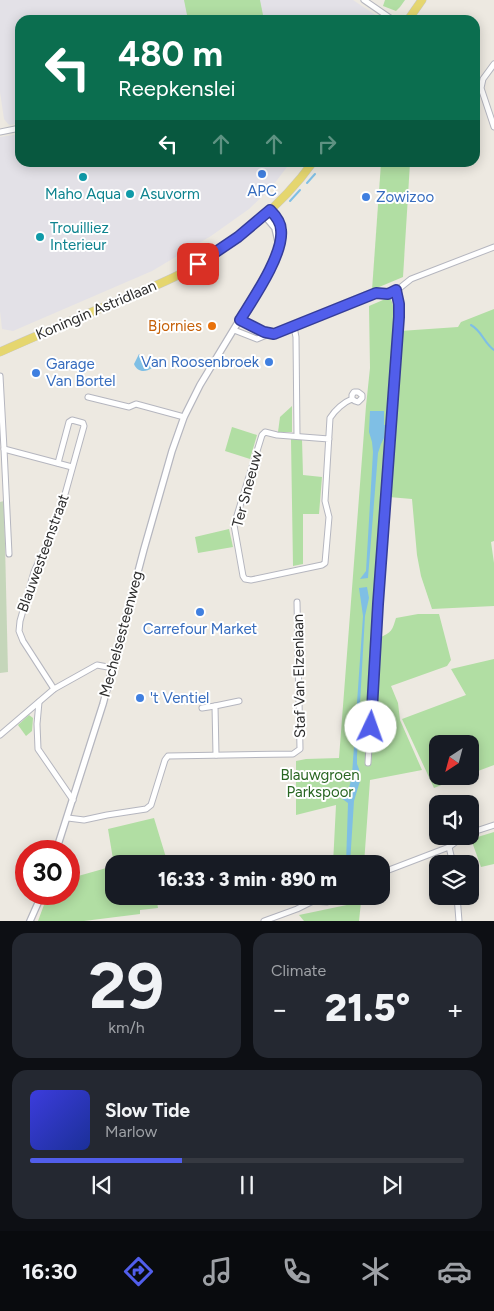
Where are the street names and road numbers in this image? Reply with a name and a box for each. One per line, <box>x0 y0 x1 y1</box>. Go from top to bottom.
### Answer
street label: Koningin Astridlaan <box>33 276 159 344</box>
street label: Ter Sneeuw <box>228 449 266 529</box>
street label: Blauwesteenstraat <box>13 491 73 615</box>
street label: Mechelsesteenweg <box>95 569 147 699</box>
street label: Staf Van Elzenlaan <box>289 614 309 738</box>

